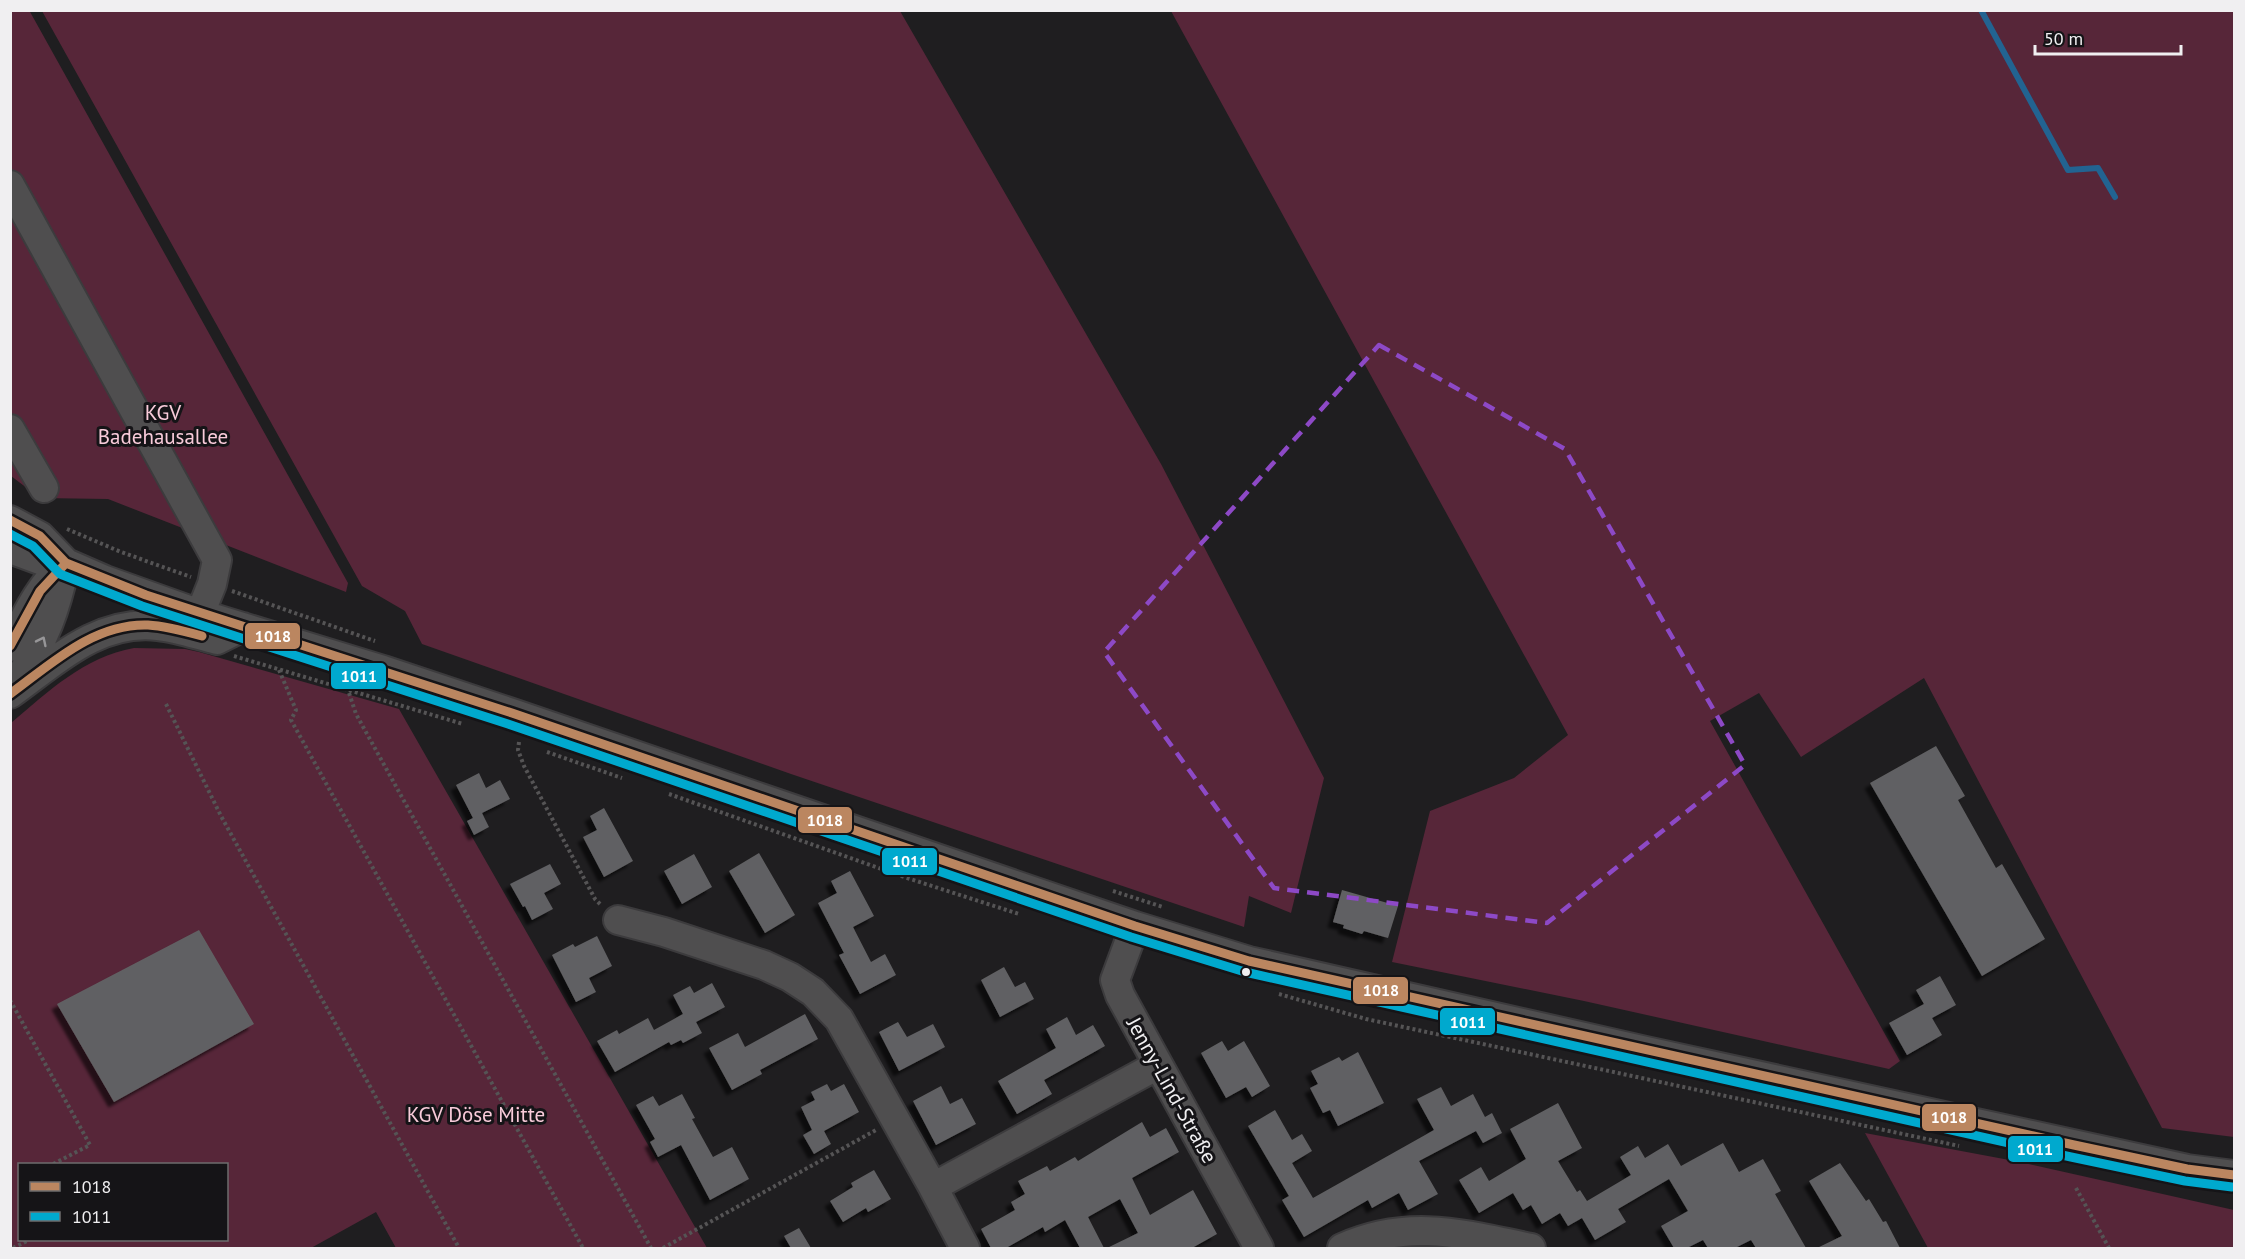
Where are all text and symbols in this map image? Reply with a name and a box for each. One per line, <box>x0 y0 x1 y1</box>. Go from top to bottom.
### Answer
scale bar <box>2035 18 2180 56</box>
text: 50 m <box>2044 27 2083 50</box>
park label: KGV Badehausallee <box>98 399 228 450</box>
line badge: 1018 <box>244 622 301 650</box>
text: 1018 <box>255 626 291 646</box>
one-way arrow <box>35 636 46 647</box>
line badge: 1011 <box>330 662 387 690</box>
text: 1011 <box>341 666 377 686</box>
line badge: 1018 <box>797 806 853 834</box>
text: 1018 <box>807 810 843 830</box>
line badge: 1011 <box>881 847 938 876</box>
text: 1011 <box>892 851 928 871</box>
unlabelled marker <box>1240 966 1252 978</box>
line badge: 1018 <box>1352 976 1409 1005</box>
text: 1018 <box>1363 980 1399 1000</box>
line badge: 1011 <box>1439 1007 1496 1036</box>
street label: Jenny-Lind-Straße <box>1120 1011 1223 1168</box>
text: 1011 <box>1450 1012 1486 1032</box>
park label: KGV Döse Mitte <box>407 1101 545 1128</box>
line badge: 1018 <box>1921 1103 1977 1132</box>
text: 1018 <box>1931 1107 1967 1127</box>
line badge: 1011 <box>2007 1135 2064 1163</box>
text: 1011 <box>2017 1139 2053 1159</box>
legend <box>18 1163 228 1241</box>
text: 1018 <box>72 1175 111 1198</box>
text: 1011 <box>72 1205 111 1228</box>

